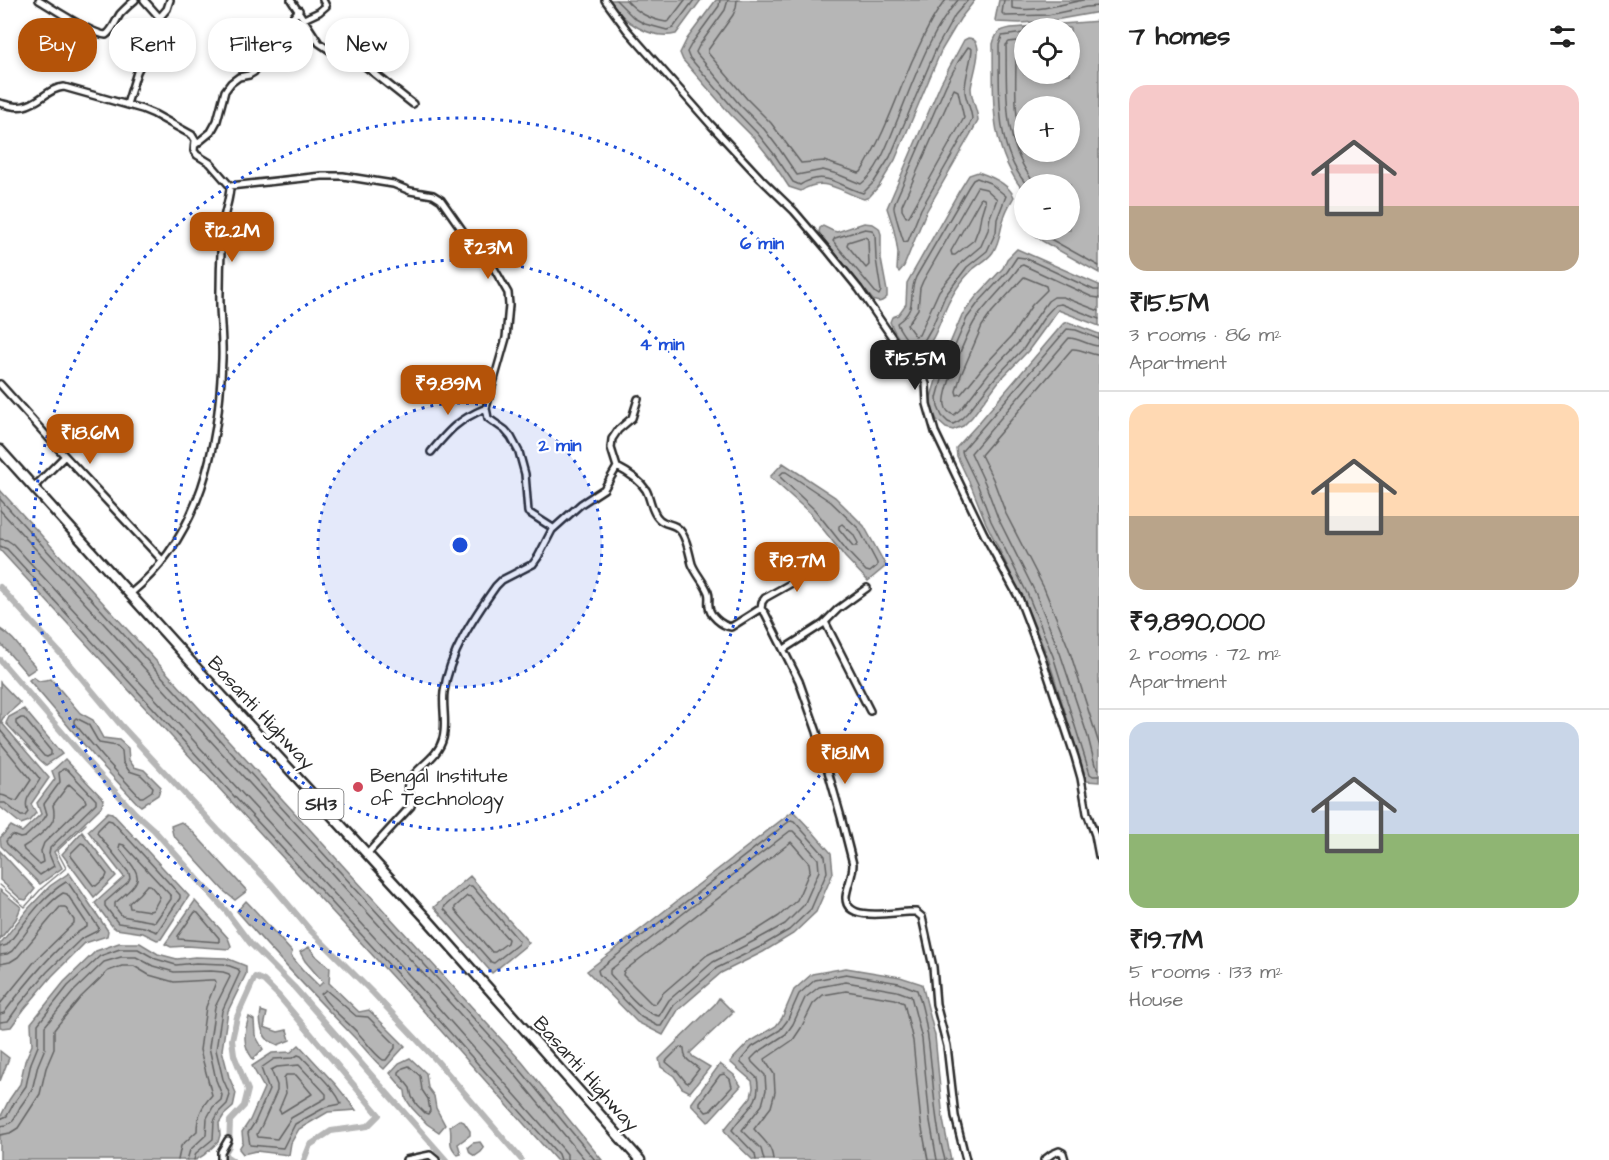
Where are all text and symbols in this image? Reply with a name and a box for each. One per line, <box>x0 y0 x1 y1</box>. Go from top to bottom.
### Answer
chip: Buy <box>18 18 97 72</box>
chip: Rent <box>109 18 196 72</box>
chip: Filters <box>208 18 313 72</box>
chip: New <box>325 18 409 72</box>
map controls <box>1014 18 1080 240</box>
button: locate <box>1014 18 1080 84</box>
text: 7 homes <box>1129 18 1230 54</box>
icon: filters <box>1546 20 1579 53</box>
button: + <box>1014 96 1080 162</box>
icon: home <box>1300 124 1408 232</box>
button: − <box>1014 174 1080 240</box>
pin: ₹12.2M <box>183 212 281 263</box>
text: ₹12.2M <box>204 217 260 245</box>
pin: ₹23M <box>452 229 524 280</box>
text: 6 min <box>740 231 784 256</box>
text: ₹23M <box>463 234 513 262</box>
text: ₹15.5M <box>1129 285 1209 321</box>
text: 3 rooms · 86 m² <box>1129 321 1282 349</box>
text: 4 min <box>639 332 685 357</box>
pin: ₹15.5M <box>866 340 964 391</box>
text: ₹15.5M <box>884 345 946 373</box>
text: Apartment <box>1129 349 1227 377</box>
pin: ₹9.89M <box>399 365 497 416</box>
text: ₹9.89M <box>415 370 481 398</box>
pin: ₹18.6M <box>41 414 139 465</box>
text: ₹18.6M <box>61 419 119 447</box>
text: 2 min <box>537 433 582 458</box>
icon: home <box>1300 443 1408 551</box>
centre of rings <box>450 535 470 555</box>
pin: ₹19.7M <box>748 542 846 593</box>
text: ₹19.7M <box>768 547 826 575</box>
text: ₹9,890,000 <box>1129 604 1265 640</box>
text: 2 rooms · 72 m² <box>1129 640 1281 668</box>
street label: Basanti Highway <box>200 650 321 777</box>
text: Apartment <box>1129 668 1227 696</box>
pin: ₹18.1M <box>796 734 894 785</box>
text: ₹18.1M <box>821 739 869 767</box>
icon: home <box>1300 761 1408 869</box>
place label: Bengal Institute of Technology <box>370 762 508 814</box>
marker: Bengal Institute of Technology <box>351 780 365 794</box>
road number: SH3 <box>298 789 344 819</box>
text: ₹19.7M <box>1129 922 1203 958</box>
text: 5 rooms · 133 m² <box>1129 958 1283 986</box>
text: House <box>1129 986 1183 1014</box>
street label: Basanti Highway <box>526 1010 645 1138</box>

